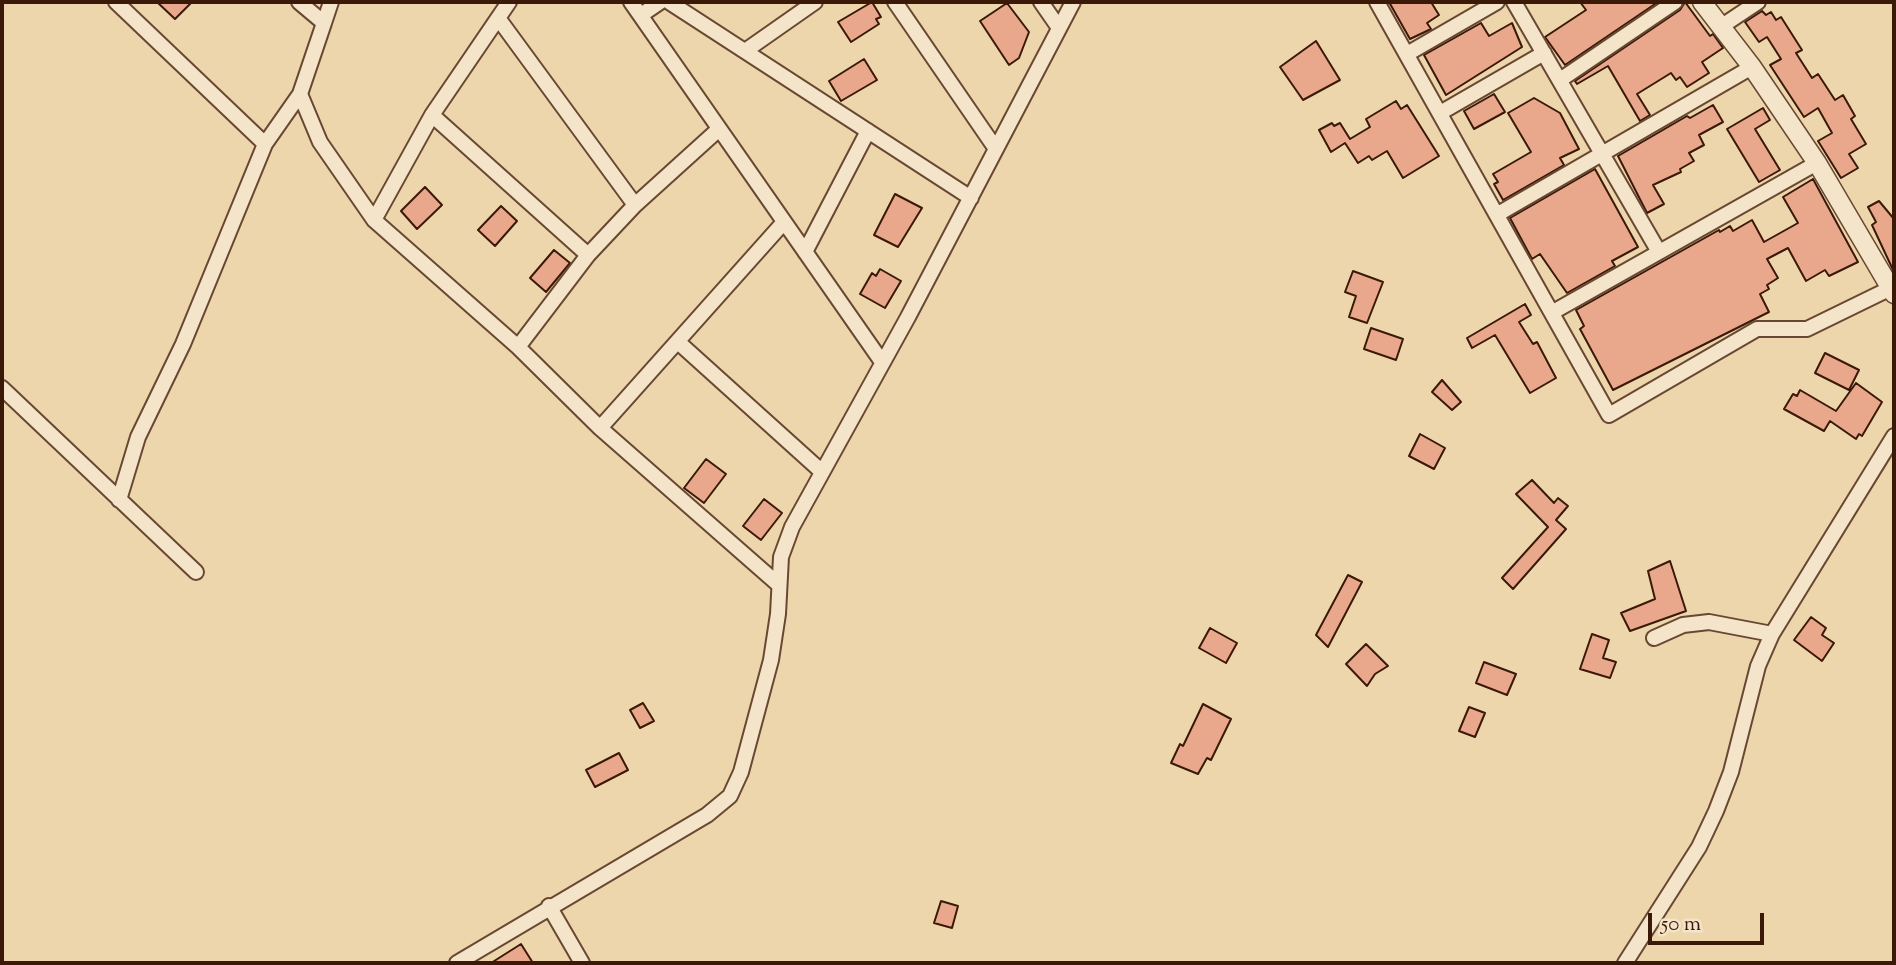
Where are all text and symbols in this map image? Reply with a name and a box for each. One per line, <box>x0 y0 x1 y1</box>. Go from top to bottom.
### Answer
scale bar <box>1651 898 1766 942</box>
text: 50 m <box>1661 910 1701 940</box>

